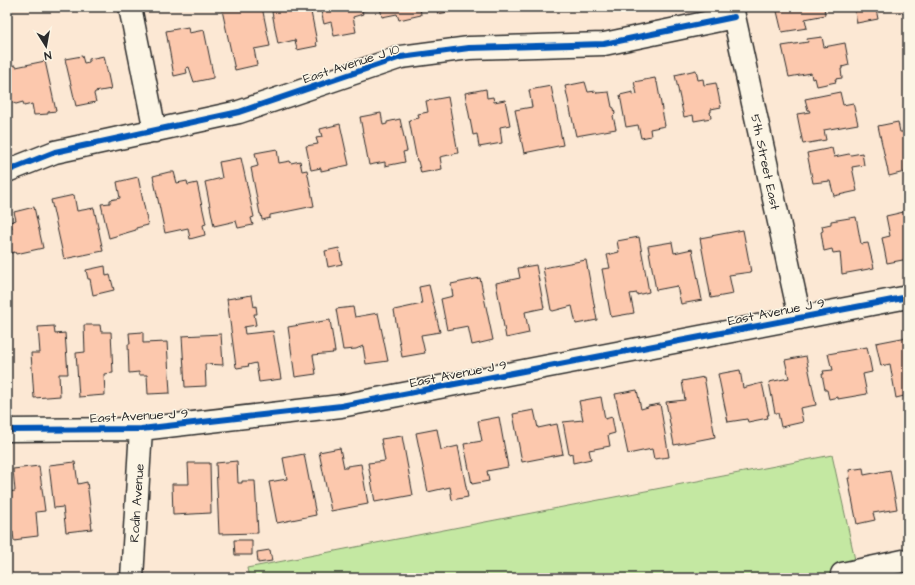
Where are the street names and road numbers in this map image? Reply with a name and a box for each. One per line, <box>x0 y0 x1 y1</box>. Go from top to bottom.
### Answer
street label: East Avenue J 10 <box>301 40 402 88</box>
street label: 5th Street East <box>746 113 784 212</box>
street label: East Avenue J 9 <box>726 294 826 330</box>
street label: East Avenue J 9 <box>408 356 508 392</box>
street label: East Avenue J 9 <box>90 404 189 428</box>
street label: Rodin Avenue <box>125 463 149 543</box>

